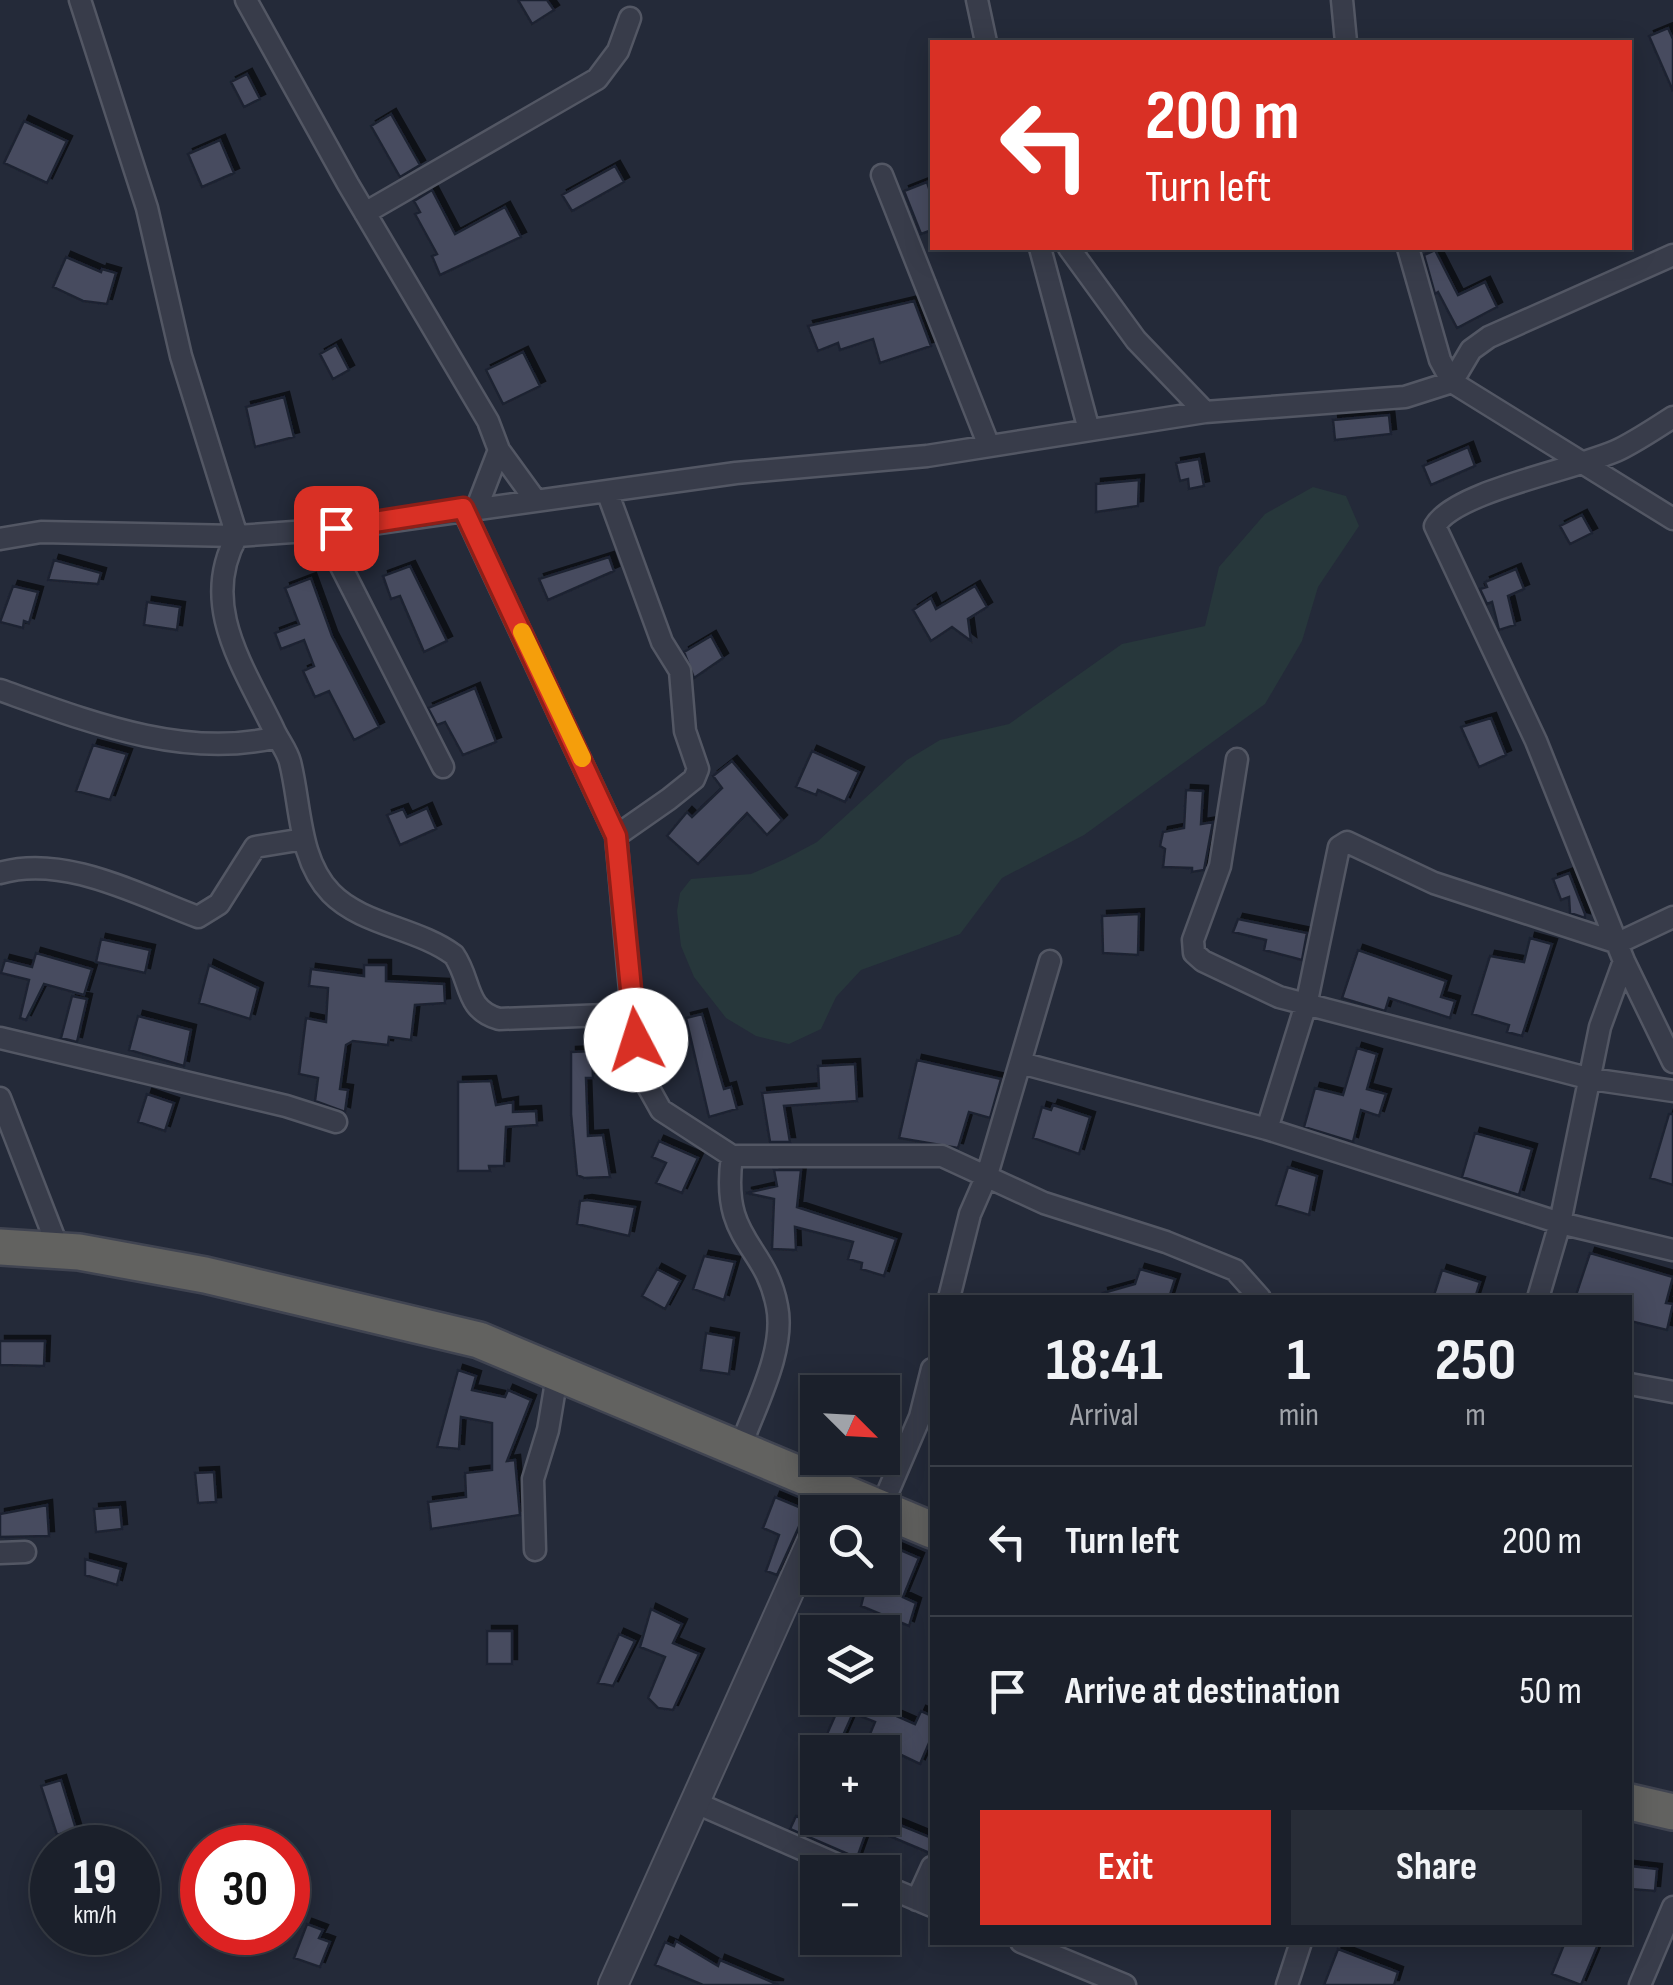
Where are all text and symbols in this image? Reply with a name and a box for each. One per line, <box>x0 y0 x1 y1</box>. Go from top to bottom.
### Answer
text: 200 m <box>1145 75 1300 159</box>
icon: left <box>980 80 1110 210</box>
text: Turn left <box>1145 160 1271 215</box>
pin <box>294 486 379 571</box>
icon: arrive <box>309 501 364 556</box>
position arrow <box>584 988 688 1092</box>
text: 18:41 <box>1046 1325 1163 1397</box>
text: 1 <box>1287 1325 1311 1397</box>
text: 250 <box>1435 1325 1516 1397</box>
north arrow <box>800 1375 900 1475</box>
map controls <box>800 1375 900 1955</box>
text: Arrival <box>1070 1396 1139 1435</box>
text: min <box>1279 1396 1319 1435</box>
text: m <box>1465 1396 1486 1435</box>
button: search <box>800 1495 900 1595</box>
icon: left <box>980 1514 1035 1569</box>
text: Turn left <box>1065 1519 1179 1564</box>
text: 200 m <box>1502 1519 1582 1564</box>
button: layers <box>800 1615 900 1715</box>
icon: arrive <box>980 1664 1035 1719</box>
text: Arrive at destination <box>1065 1669 1340 1714</box>
text: 50 m <box>1519 1669 1582 1714</box>
button: + <box>800 1735 900 1835</box>
button: Exit <box>980 1810 1271 1925</box>
button: Share <box>1291 1810 1582 1925</box>
speed limit sign: 30 <box>180 1825 310 1955</box>
text: 19 <box>73 1848 117 1908</box>
button: − <box>800 1855 900 1955</box>
text: km/h <box>73 1900 117 1931</box>

